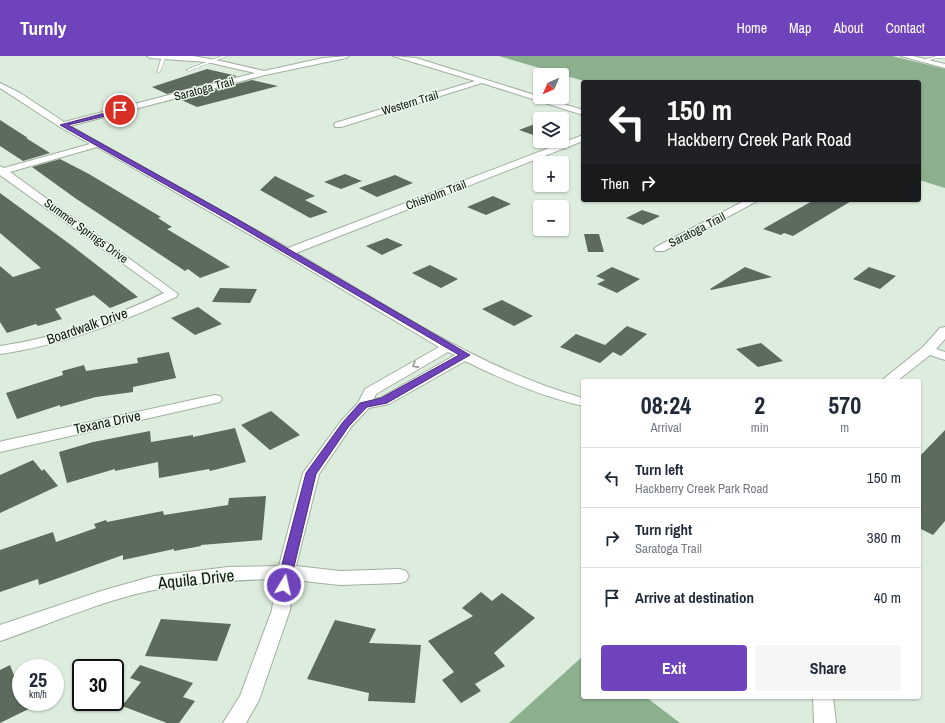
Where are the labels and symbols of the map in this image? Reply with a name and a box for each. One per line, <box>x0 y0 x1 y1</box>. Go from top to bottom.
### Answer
north arrow <box>533 68 569 104</box>
street label: Saratoga Trail <box>172 73 236 105</box>
street label: Western Trail <box>380 87 440 119</box>
pin <box>103 93 137 127</box>
street label: Chisholm Trail <box>404 176 468 214</box>
street label: Summer Springs Drive <box>41 195 131 267</box>
street label: Saratoga Trail <box>666 209 728 251</box>
street label: Boardwalk Drive <box>44 304 130 348</box>
one-way arrow <box>412 361 419 368</box>
street label: Texana Drive <box>72 406 142 438</box>
street label: Aquila Drive <box>156 563 236 594</box>
position arrow <box>263 564 305 606</box>
speed limit sign: 30 <box>72 659 124 711</box>

